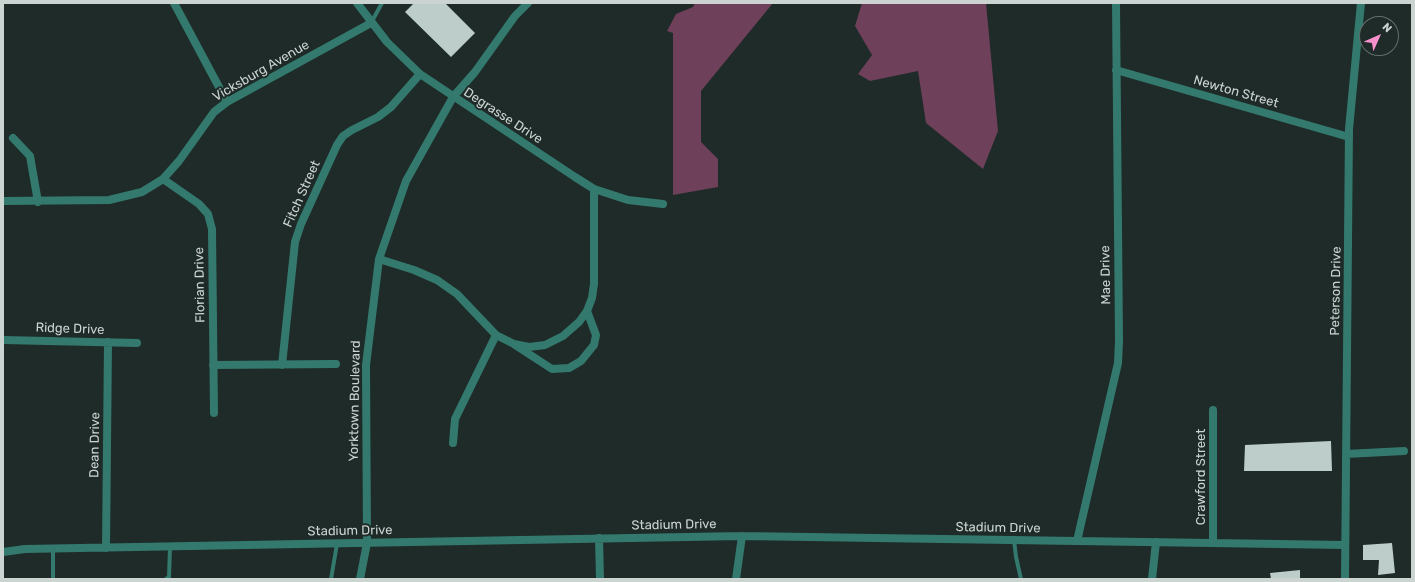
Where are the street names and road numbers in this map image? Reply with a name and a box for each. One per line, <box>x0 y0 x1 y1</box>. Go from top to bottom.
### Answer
street label: Vicksburg Avenue <box>210 37 312 105</box>
street label: Newton Street <box>1192 72 1280 112</box>
street label: Degrasse Drive <box>461 85 545 147</box>
street label: Fitch Street <box>280 158 324 230</box>
street label: Mae Drive <box>1098 245 1114 305</box>
street label: Peterson Drive <box>1327 246 1345 336</box>
street label: Florian Drive <box>192 247 208 323</box>
street label: Ridge Drive <box>35 320 105 338</box>
street label: Yorktown Boulevard <box>346 340 364 462</box>
street label: Dean Drive <box>87 412 103 478</box>
street label: Crawford Street <box>1193 429 1209 525</box>
street label: Stadium Drive <box>631 516 717 534</box>
street label: Stadium Drive <box>955 519 1041 537</box>
street label: Stadium Drive <box>307 522 393 540</box>

